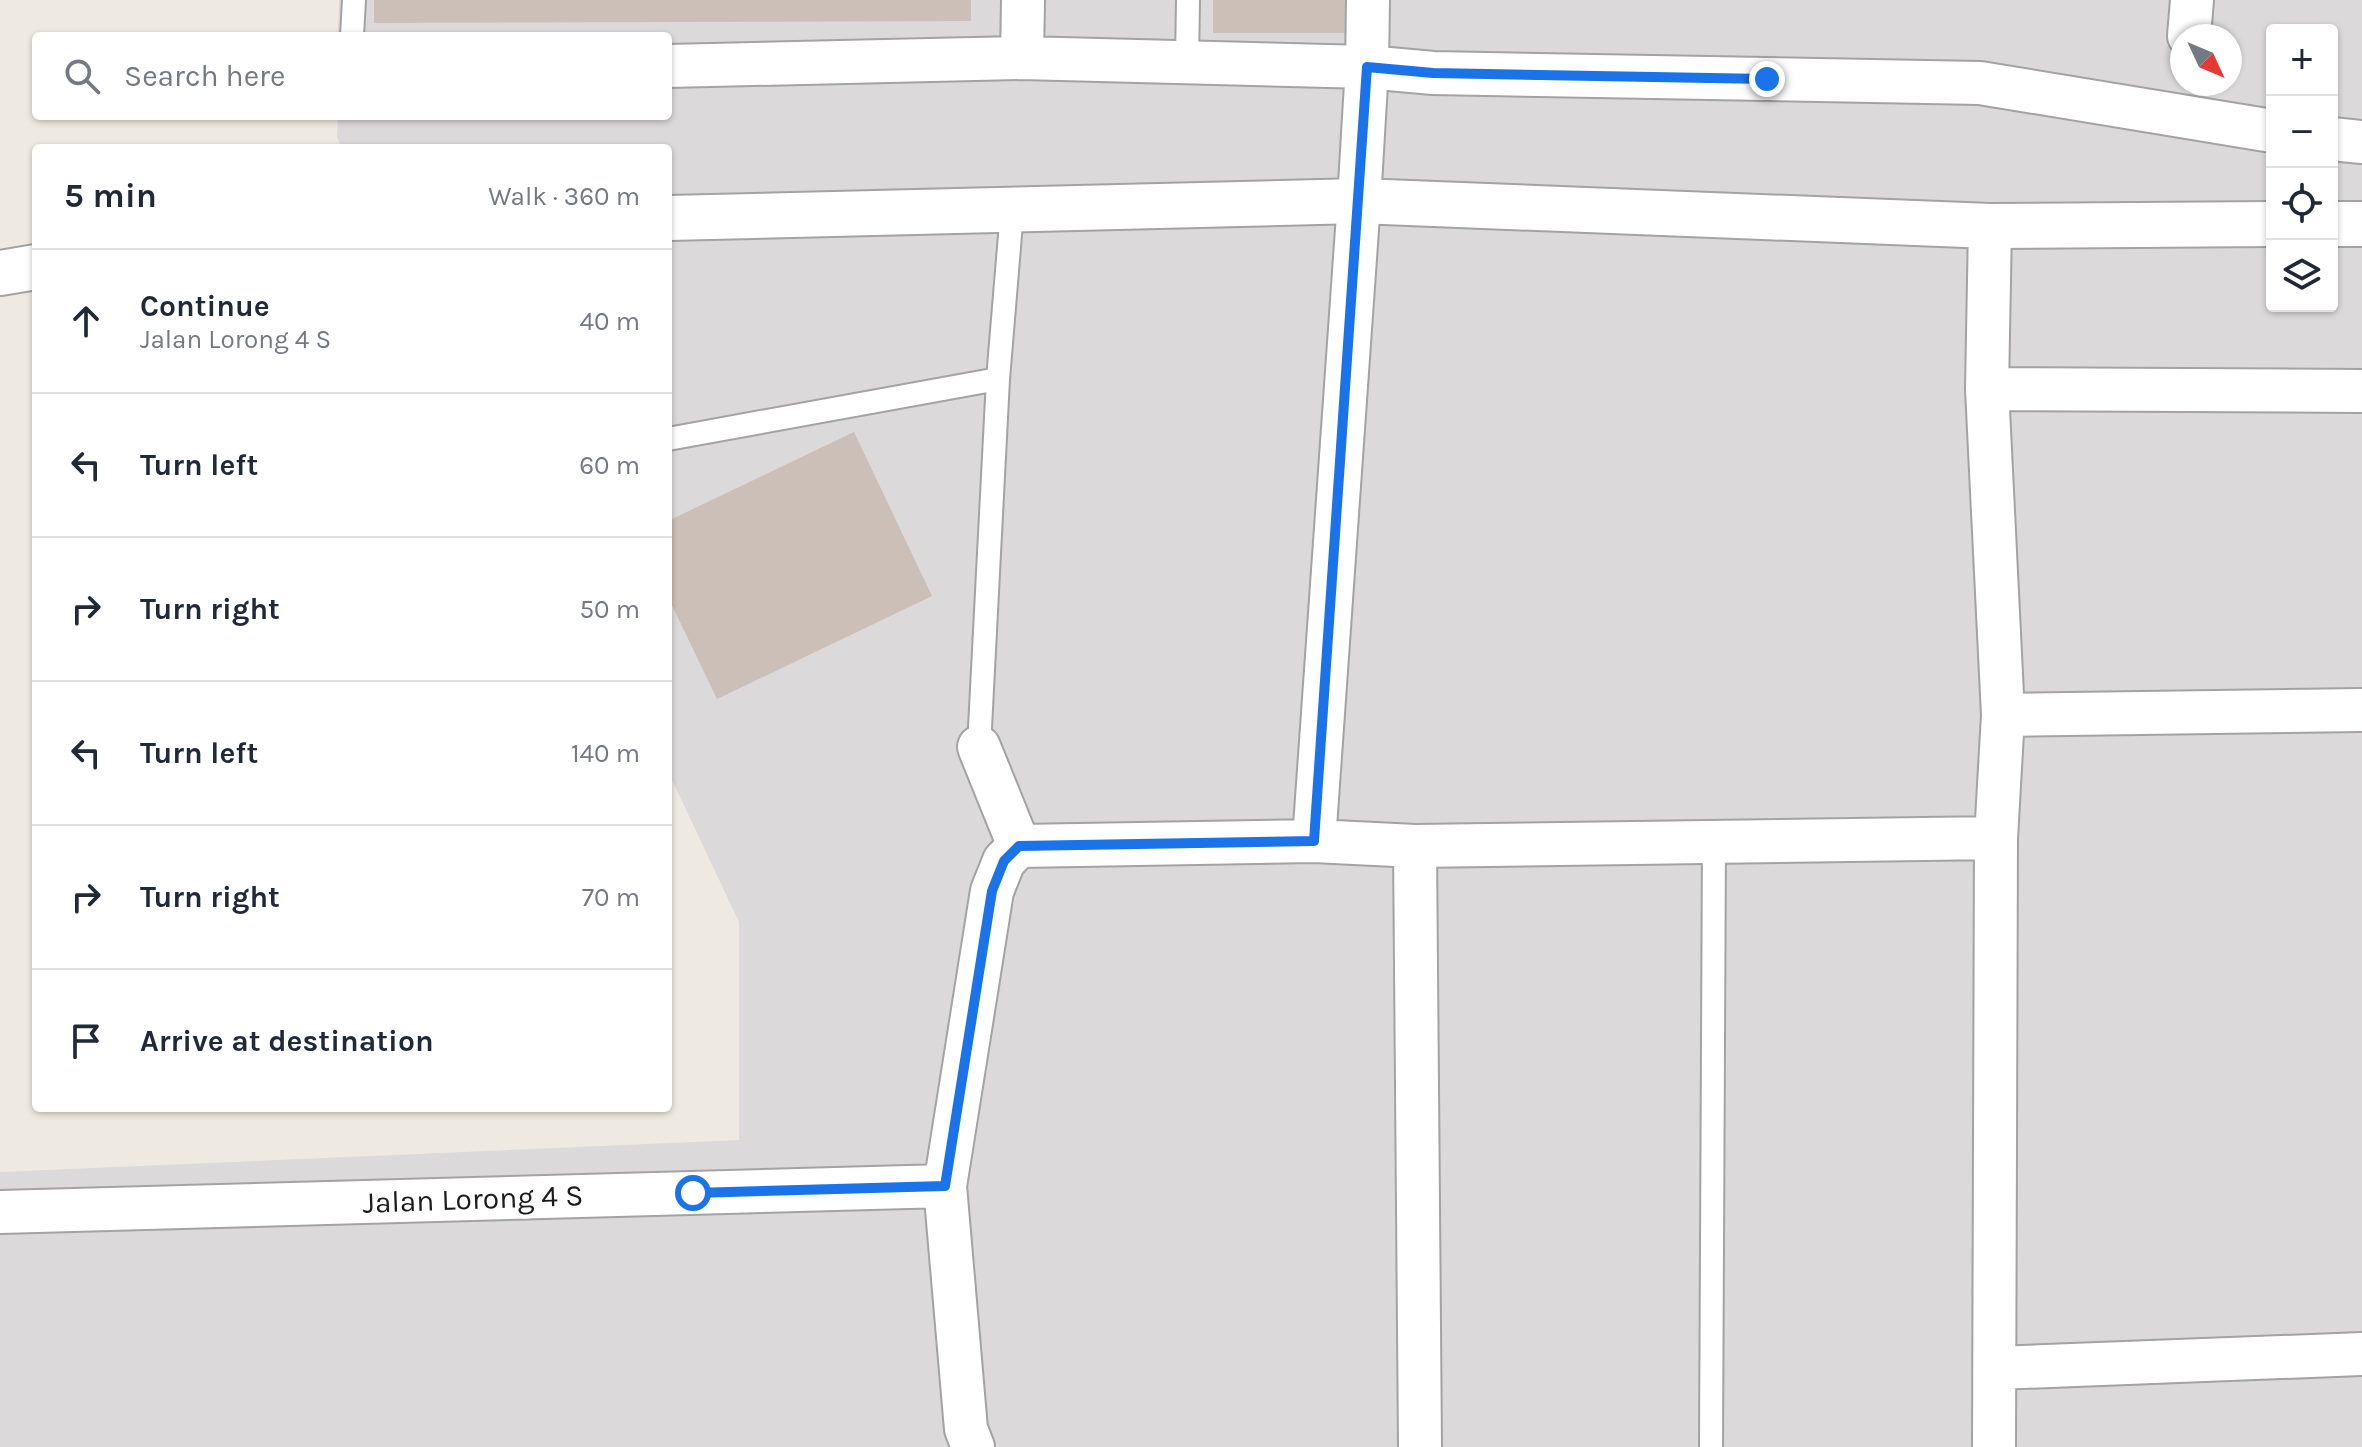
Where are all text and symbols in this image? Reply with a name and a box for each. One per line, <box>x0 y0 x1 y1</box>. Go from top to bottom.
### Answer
north arrow <box>2170 24 2242 96</box>
map controls <box>2266 24 2338 312</box>
button: + <box>2266 24 2338 96</box>
search box <box>32 32 672 120</box>
icon: search <box>60 54 104 98</box>
text: Search here <box>124 58 285 94</box>
route end <box>1749 61 1785 97</box>
button: − <box>2266 96 2338 168</box>
button: locate <box>2266 168 2338 240</box>
text: 5 min <box>64 176 157 216</box>
text: Walk · 360 m <box>488 181 640 212</box>
button: layers <box>2266 240 2338 312</box>
text: Continue <box>140 288 270 324</box>
icon: ahead <box>64 299 108 343</box>
text: 40 m <box>580 306 640 337</box>
text: Jalan Lorong 4 S <box>140 324 331 355</box>
icon: left <box>64 443 108 487</box>
text: Turn left <box>140 447 258 483</box>
text: 60 m <box>579 450 640 481</box>
icon: right <box>64 587 108 631</box>
text: Turn right <box>140 591 280 627</box>
text: 50 m <box>579 594 640 625</box>
icon: left <box>64 731 108 775</box>
text: Turn left <box>140 735 258 771</box>
text: 140 m <box>571 738 640 769</box>
icon: right <box>64 875 108 919</box>
text: Turn right <box>140 879 280 915</box>
text: 70 m <box>582 882 640 913</box>
icon: arrive <box>64 1019 108 1063</box>
text: Arrive at destination <box>140 1023 434 1059</box>
route start <box>675 1175 711 1211</box>
street label: Jalan Lorong 4 S <box>362 1177 584 1221</box>

